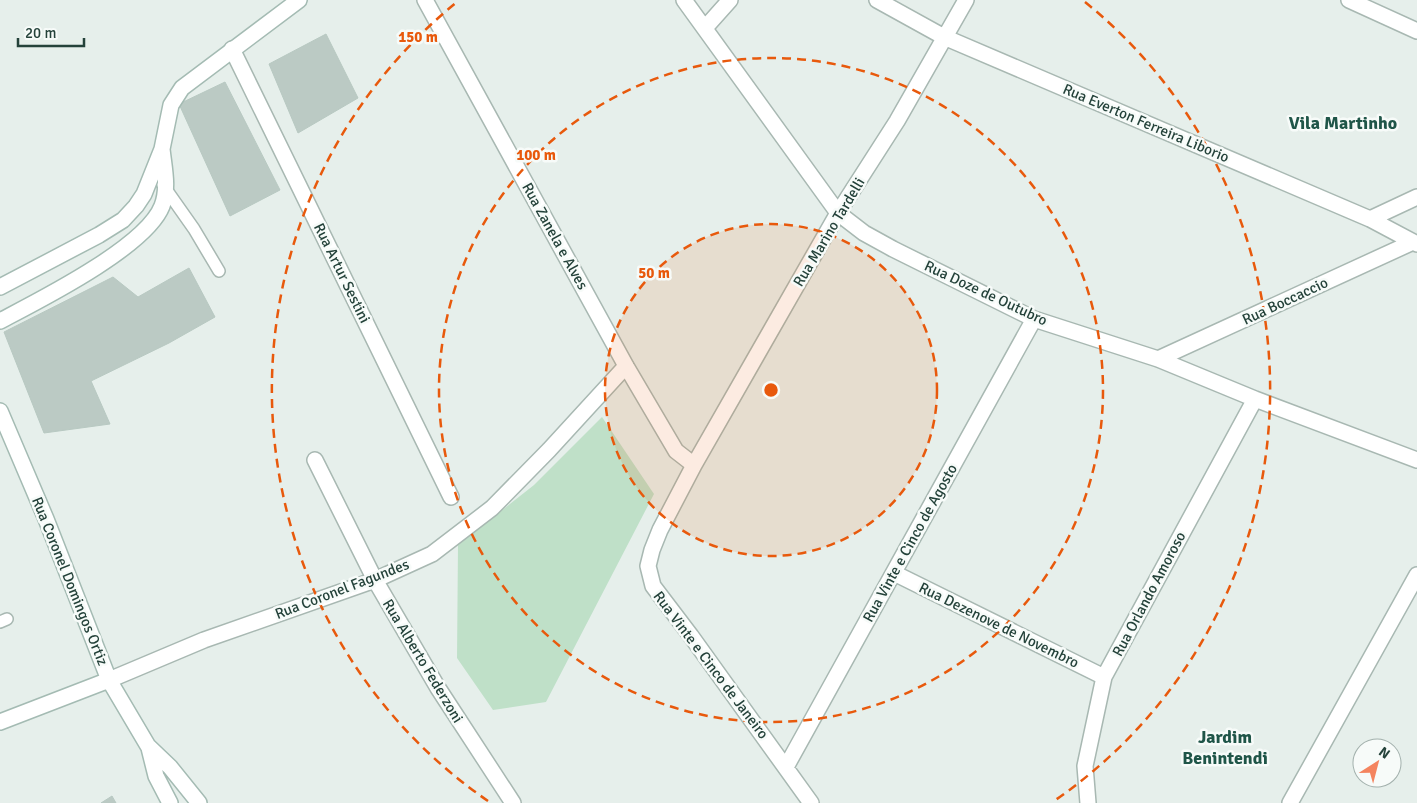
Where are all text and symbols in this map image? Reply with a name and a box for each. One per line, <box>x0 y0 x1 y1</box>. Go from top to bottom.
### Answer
scale bar <box>18 15 84 47</box>
text: 20 m <box>25 24 56 42</box>
text: 150 m <box>398 28 438 46</box>
street label: Rua Everton Ferreira Liborio <box>1060 80 1232 166</box>
district label: Vila Martinho <box>1289 112 1397 134</box>
text: 100 m <box>516 146 556 164</box>
street label: Rua Marino Tardelli <box>789 174 869 290</box>
street label: Rua Zanela e Alves <box>518 179 592 293</box>
street label: Rua Artur Sestini <box>310 220 374 326</box>
street label: Rua Doze de Outubro <box>922 257 1051 329</box>
text: 50 m <box>638 264 670 282</box>
street label: Rua Boccaccio <box>1239 273 1331 329</box>
centre of rings <box>762 381 780 399</box>
street label: Rua Vinte e Cinco de Agosto <box>859 461 961 625</box>
street label: Rua Coronel Domingos Ortiz <box>28 494 112 668</box>
street label: Rua Orlando Amoroso <box>1108 528 1190 659</box>
street label: Rua Coronel Fagundes <box>272 555 412 623</box>
street label: Rua Dezenove de Novembro <box>916 578 1082 672</box>
street label: Rua Vinte e Cinco de Janeiro <box>650 588 773 743</box>
street label: Rua Alberto Federzoni <box>379 596 467 726</box>
district label: Jardim Benintendi <box>1182 726 1268 769</box>
north arrow <box>1352 738 1402 788</box>
text: N <box>1375 743 1393 763</box>

